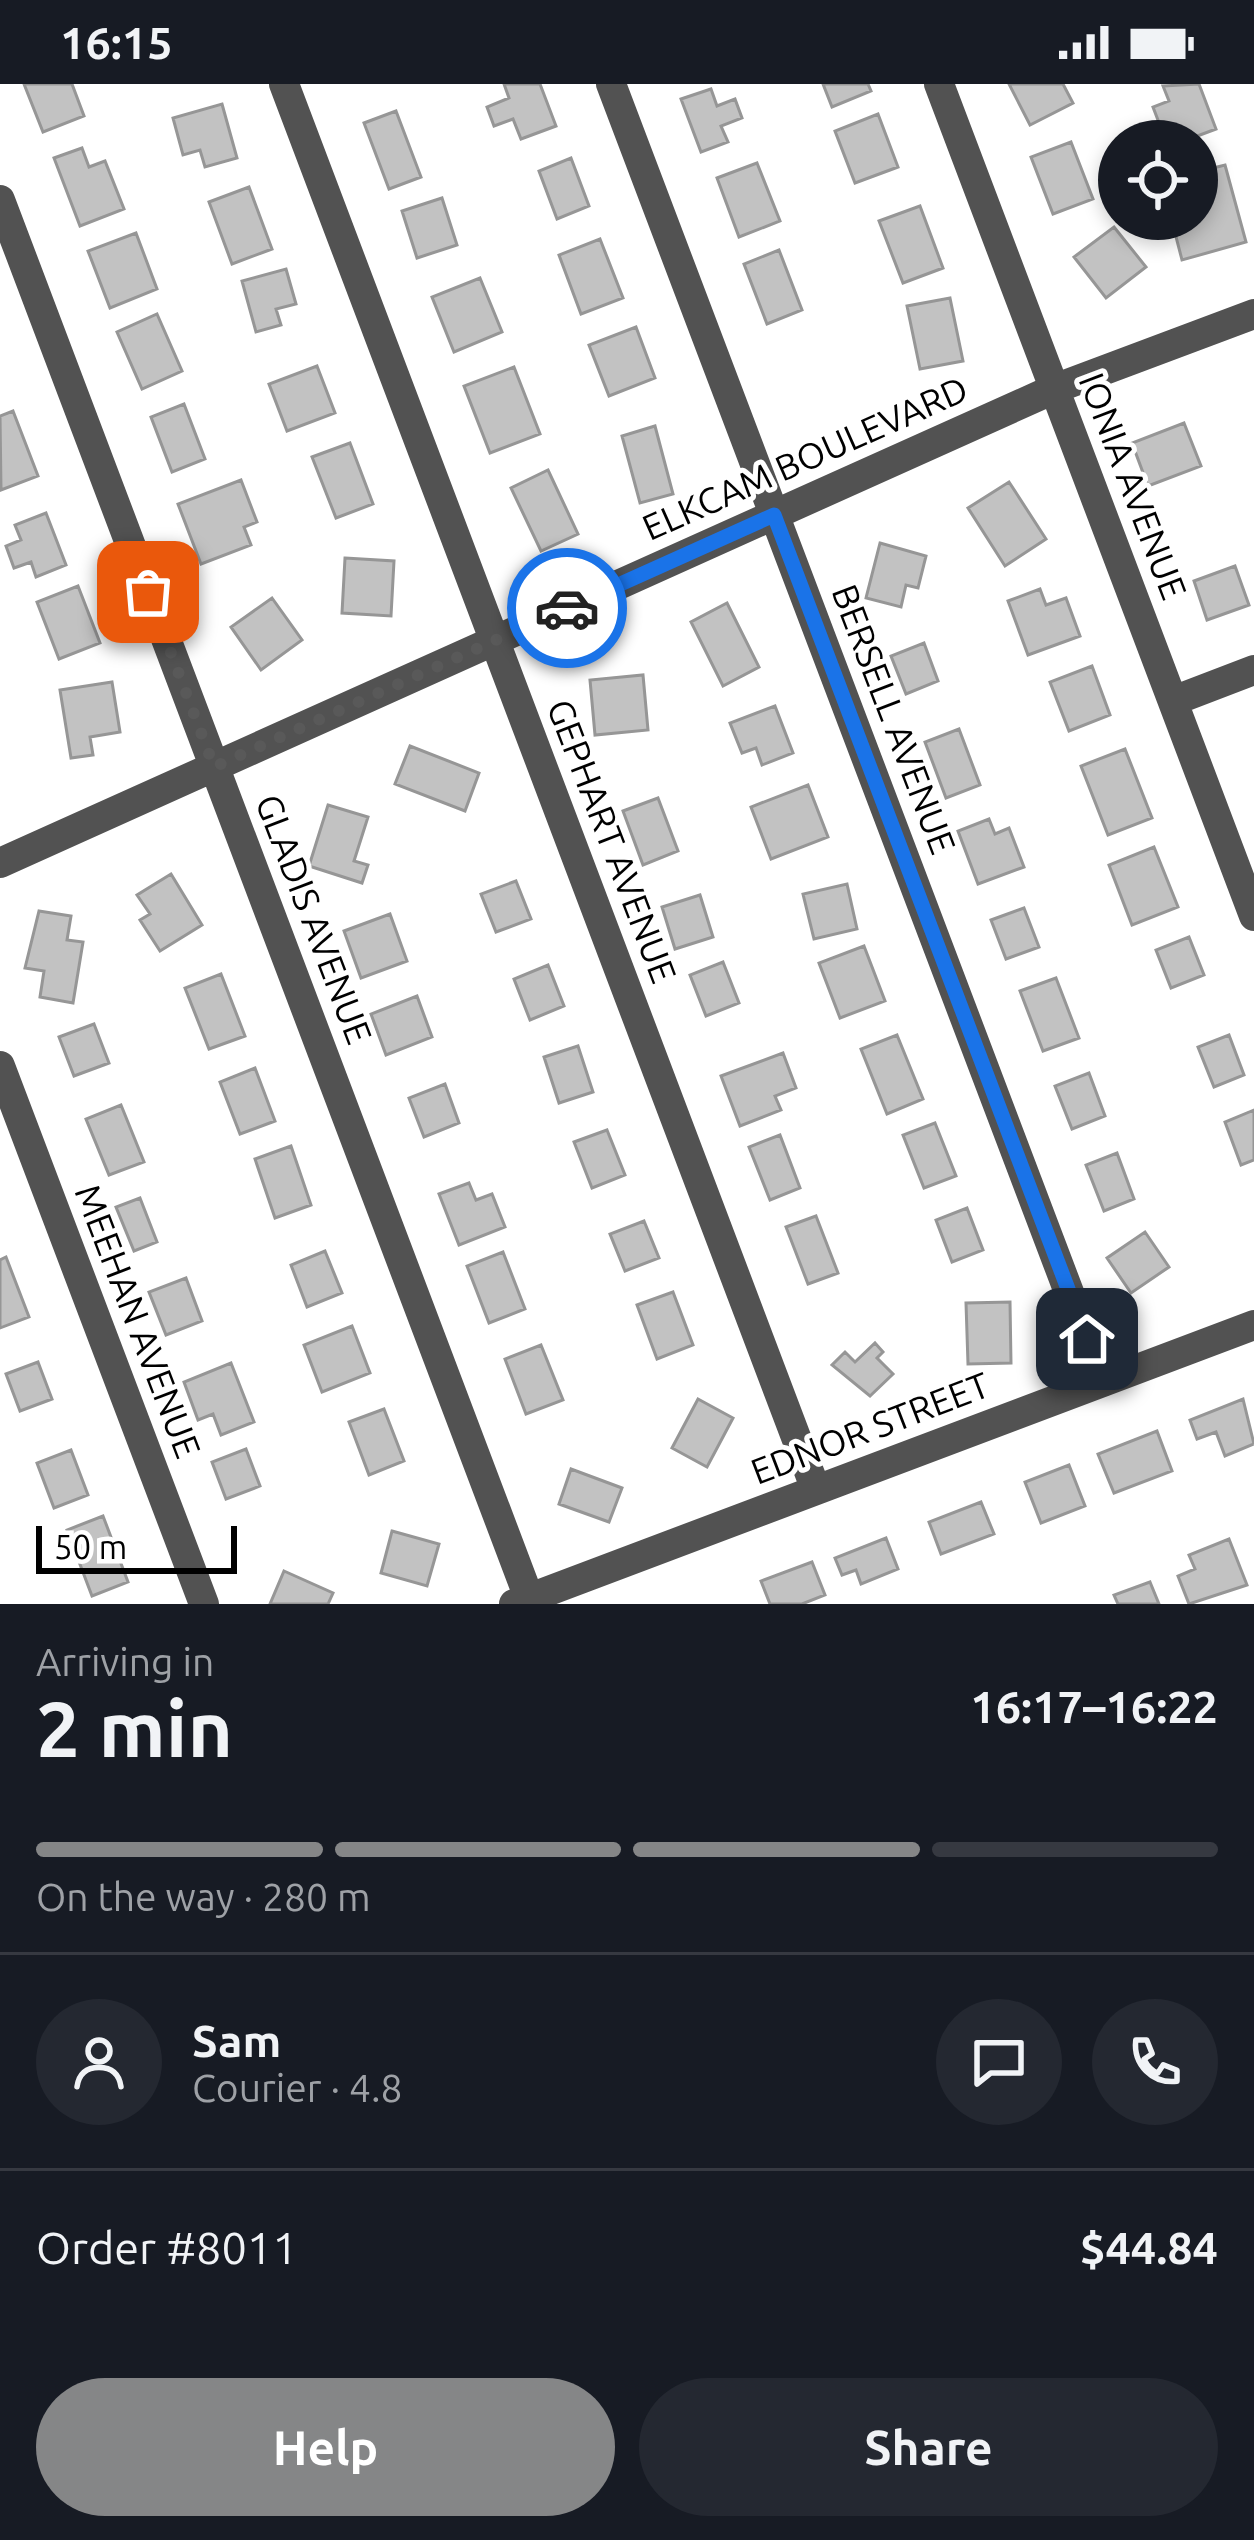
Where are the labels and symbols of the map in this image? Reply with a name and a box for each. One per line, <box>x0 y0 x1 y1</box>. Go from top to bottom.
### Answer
street label: ELKCAM BOULEVARD <box>636 367 974 548</box>
street label: IONIA AVENUE <box>1072 367 1195 605</box>
pin <box>97 541 199 643</box>
courier <box>507 548 627 668</box>
street label: BERSELL AVENUE <box>824 579 965 859</box>
street label: GEPHART AVENUE <box>540 694 685 988</box>
street label: GLADIS AVENUE <box>248 789 381 1049</box>
street label: MEEHAN AVENUE <box>68 1178 209 1463</box>
pin <box>1036 1288 1138 1390</box>
street label: EDNOR STREET <box>745 1363 995 1492</box>
scale bar <box>36 1520 237 1573</box>

